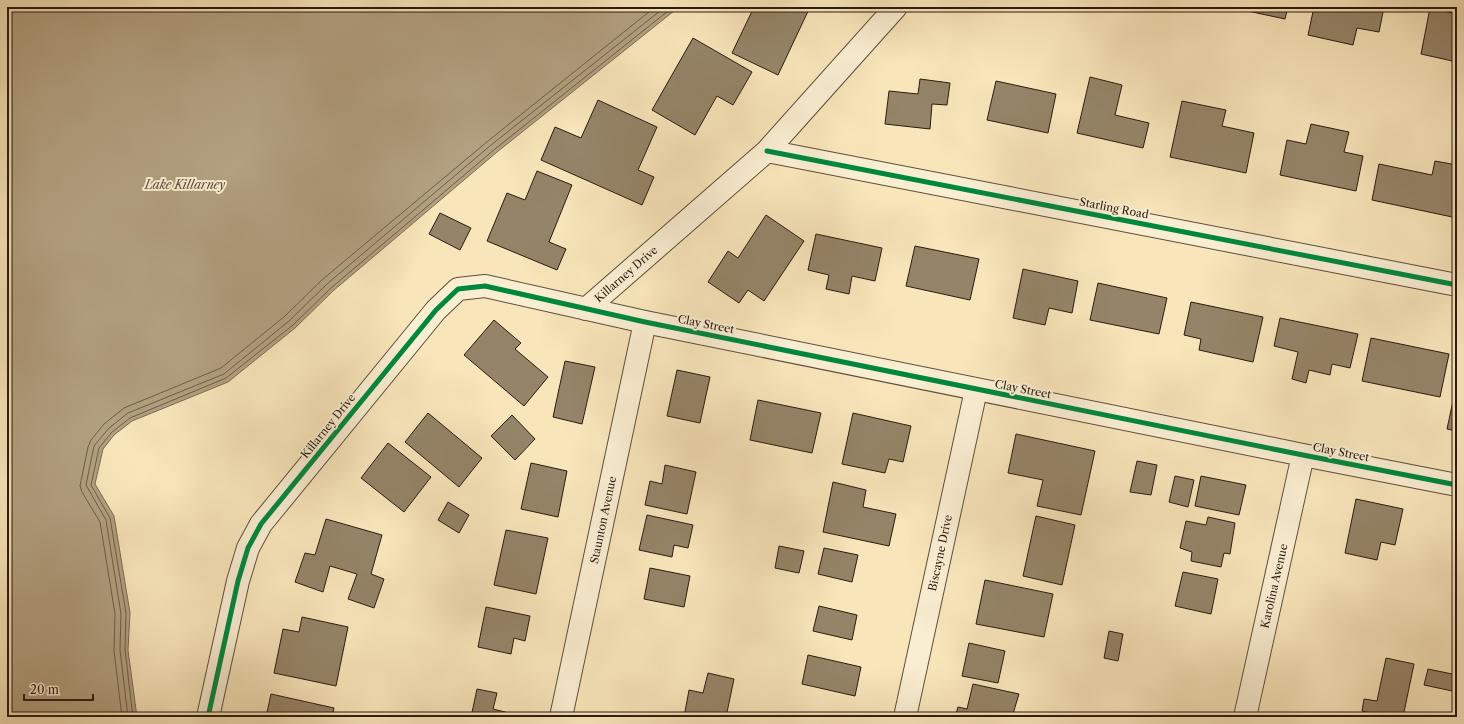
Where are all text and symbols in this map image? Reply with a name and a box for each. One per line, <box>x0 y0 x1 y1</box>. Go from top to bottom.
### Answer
water label: Lake Killarney <box>144 177 225 192</box>
street label: Starling Road <box>1078 194 1150 222</box>
street label: Killarney Drive <box>592 243 660 305</box>
street label: Clay Street <box>677 312 735 336</box>
street label: Clay Street <box>994 377 1052 401</box>
street label: Killarney Drive <box>298 391 358 461</box>
street label: Clay Street <box>1312 440 1370 464</box>
street label: Staunton Avenue <box>587 475 619 565</box>
street label: Biscayne Drive <box>925 514 955 592</box>
street label: Karolina Avenue <box>1257 542 1291 630</box>
scale bar <box>24 676 93 702</box>
text: 20 m <box>30 682 59 697</box>

